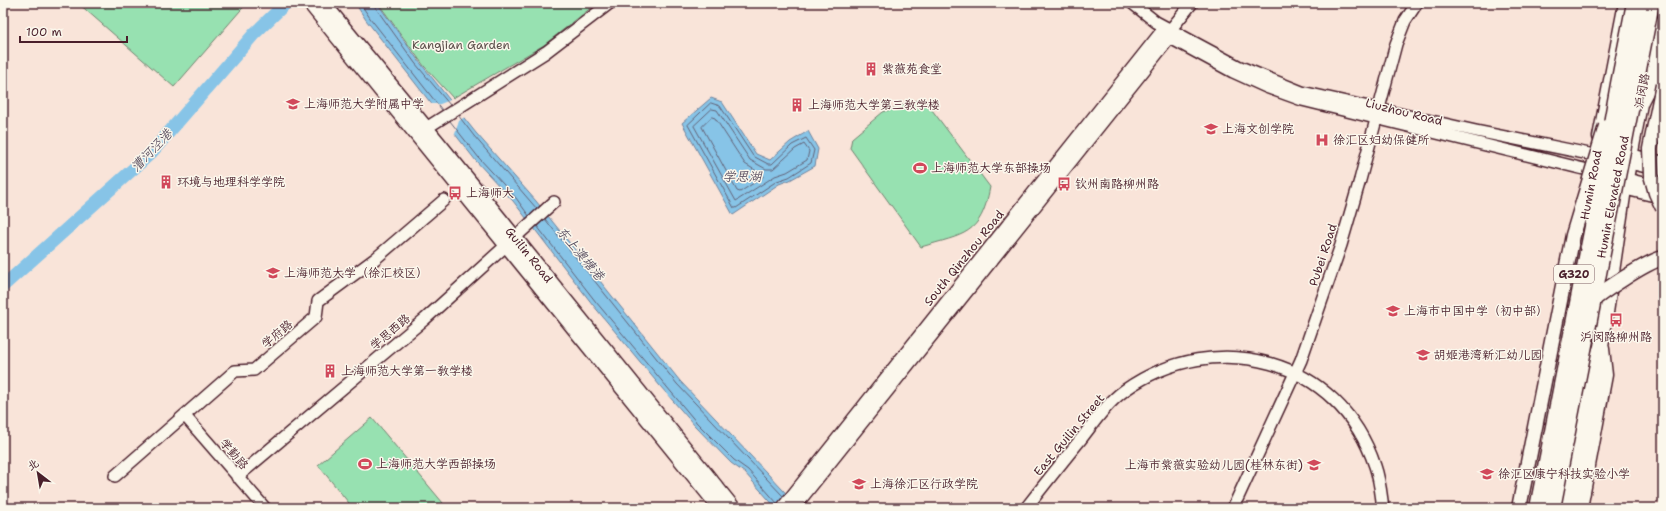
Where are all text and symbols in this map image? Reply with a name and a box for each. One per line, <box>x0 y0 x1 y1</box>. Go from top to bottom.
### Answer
scale bar <box>20 18 127 44</box>
text: 100 m <box>26 24 62 40</box>
park label: Kangjian Garden <box>412 37 510 53</box>
building icon: 紫薇苑食堂 <box>863 61 879 77</box>
place label: 紫薇苑食堂 <box>882 61 942 77</box>
street label: 沪闵路 <box>1631 72 1653 110</box>
street label: Liuzhou Road <box>1364 95 1445 129</box>
school or university icon: 上海师范大学附属中学 <box>285 96 301 112</box>
place label: 上海师范大学附属中学 <box>304 96 424 112</box>
building icon: 上海师范大学第三教学楼 <box>789 97 805 113</box>
place label: 上海师范大学第三教学楼 <box>808 97 940 113</box>
school or university icon: 上海文创学院 <box>1203 121 1219 137</box>
place label: 上海文创学院 <box>1222 121 1294 137</box>
water label: 漕河泾港 <box>127 124 177 175</box>
hospital icon: 徐汇区妇幼保健所 <box>1314 132 1330 148</box>
place label: 徐汇区妇幼保健所 <box>1333 132 1430 148</box>
street label: Humin Elevated Road <box>1593 134 1633 260</box>
street label: Humin Road <box>1576 148 1606 221</box>
sports icon: 上海师范大学东部操场 <box>912 160 928 176</box>
place label: 上海师范大学东部操场 <box>931 160 1051 176</box>
water label: 学思湖 <box>722 168 763 185</box>
building icon: 环境与地理科学学院 <box>158 174 174 190</box>
place label: 环境与地理科学学院 <box>177 174 285 190</box>
bus stop icon: 钦州南路柳州路 <box>1056 176 1072 192</box>
place label: 钦州南路柳州路 <box>1075 176 1159 192</box>
bus stop icon: 上海师大 <box>447 185 463 201</box>
place label: 上海师大 <box>466 185 514 201</box>
street label: South Qinzhou Road <box>920 206 1008 309</box>
street label: Pubei Road <box>1305 221 1341 288</box>
water label: 东上澳塘港 <box>553 223 609 285</box>
street label: Guilin Road <box>502 224 557 287</box>
school or university icon: 上海师范大学（徐汇校区） <box>265 265 281 281</box>
place label: 上海师范大学（徐汇校区） <box>284 265 428 281</box>
road number: G320 <box>1554 265 1594 283</box>
school or university icon: 上海市中国中学（初中部） <box>1385 303 1401 319</box>
place label: 上海市中国中学（初中部） <box>1404 303 1548 319</box>
street label: 学思西路 <box>366 310 414 354</box>
bus stop icon: 沪闵路柳州路 <box>1608 312 1624 328</box>
street label: 学府路 <box>258 316 296 352</box>
place label: 沪闵路柳州路 <box>1580 329 1652 345</box>
school or university icon: 胡姬港湾新汇幼儿园 <box>1415 347 1431 363</box>
place label: 胡姬港湾新汇幼儿园 <box>1433 347 1542 363</box>
building icon: 上海师范大学第一教学楼 <box>322 363 338 379</box>
place label: 上海师范大学第一教学楼 <box>341 363 473 379</box>
street label: East Guilin Street <box>1030 391 1108 479</box>
street label: 学勤路 <box>216 435 252 473</box>
north arrow <box>18 453 58 493</box>
text: 北 <box>25 456 42 474</box>
sports icon: 上海师范大学西部操场 <box>357 456 373 472</box>
place label: 上海师范大学西部操场 <box>376 456 496 472</box>
place label: 上海市紫薇实验幼儿园(桂林东街) <box>1125 457 1303 473</box>
school or university icon: 上海市紫薇实验幼儿园(桂林东街) <box>1306 457 1322 473</box>
school or university icon: 徐汇区康宁科技实验小学 <box>1479 466 1495 482</box>
place label: 徐汇区康宁科技实验小学 <box>1498 466 1630 482</box>
school or university icon: 上海徐汇区行政学院 <box>851 476 867 492</box>
place label: 上海徐汇区行政学院 <box>870 476 978 492</box>

